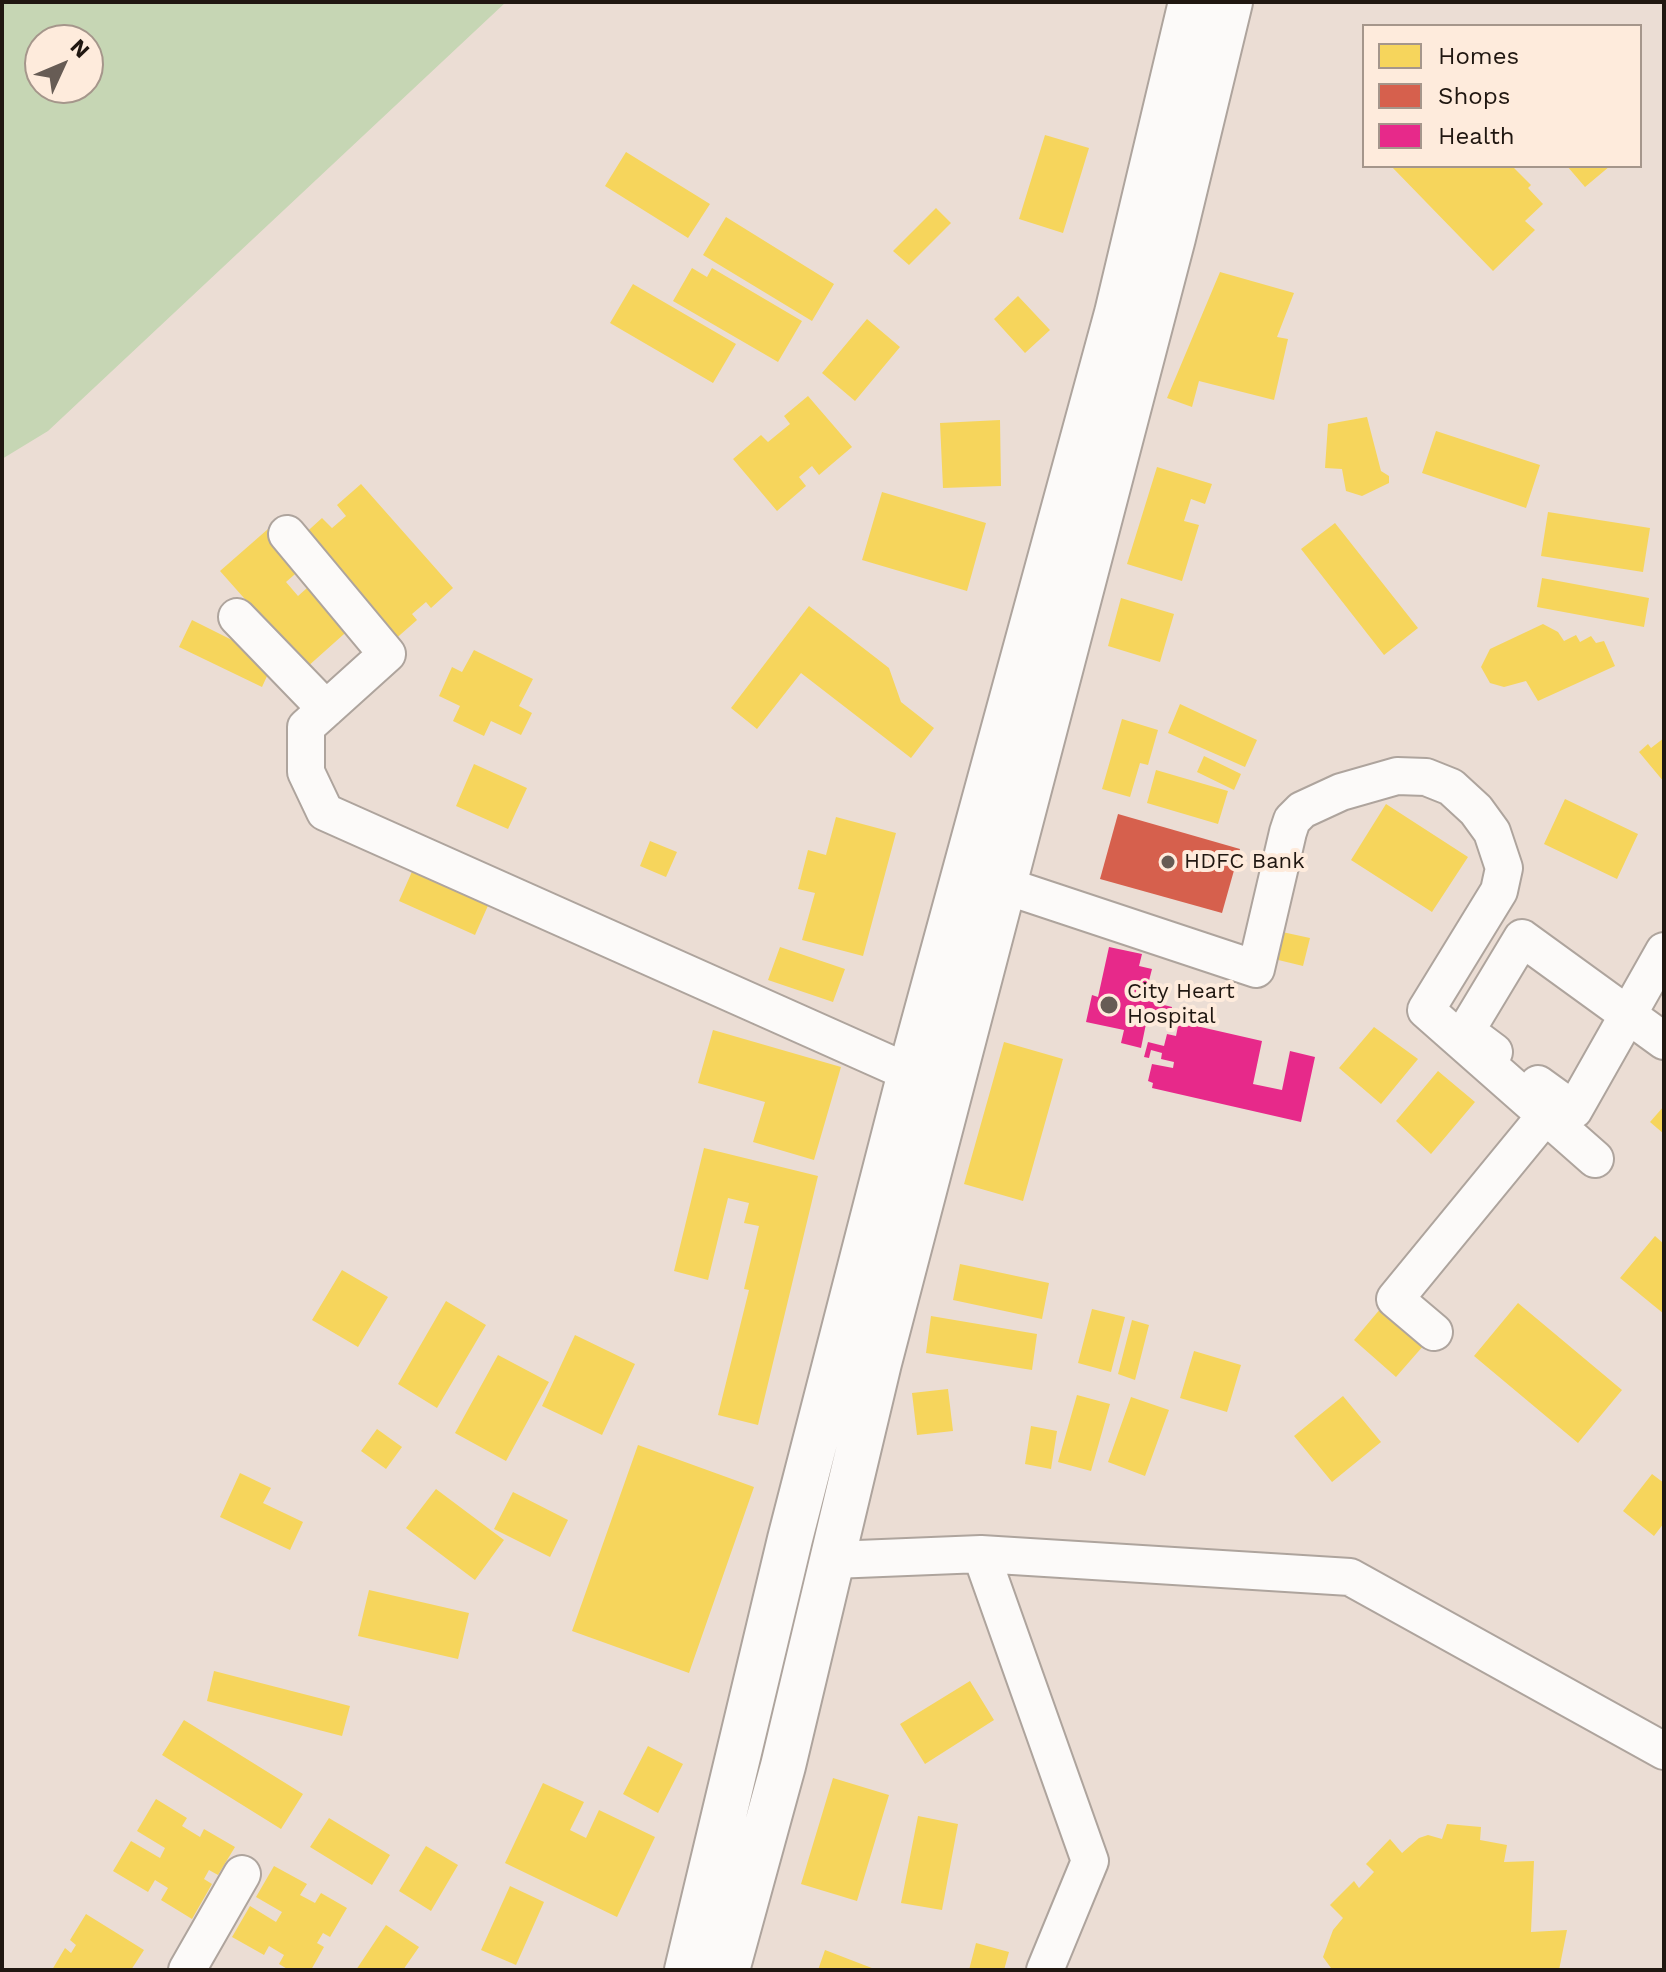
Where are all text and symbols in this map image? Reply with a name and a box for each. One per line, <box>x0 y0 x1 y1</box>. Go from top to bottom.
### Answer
north arrow <box>24 24 104 104</box>
legend <box>1362 24 1642 168</box>
text: N <box>66 34 95 63</box>
text: Homes <box>1438 42 1519 70</box>
text: Shops <box>1438 82 1510 110</box>
text: Health <box>1438 122 1515 150</box>
place label: HDFC Bank <box>1184 849 1305 875</box>
marker: HDFC Bank <box>1159 853 1177 871</box>
place label: City Heart Hospital <box>1127 979 1235 1030</box>
marker: City Heart Hospital <box>1098 994 1120 1016</box>

